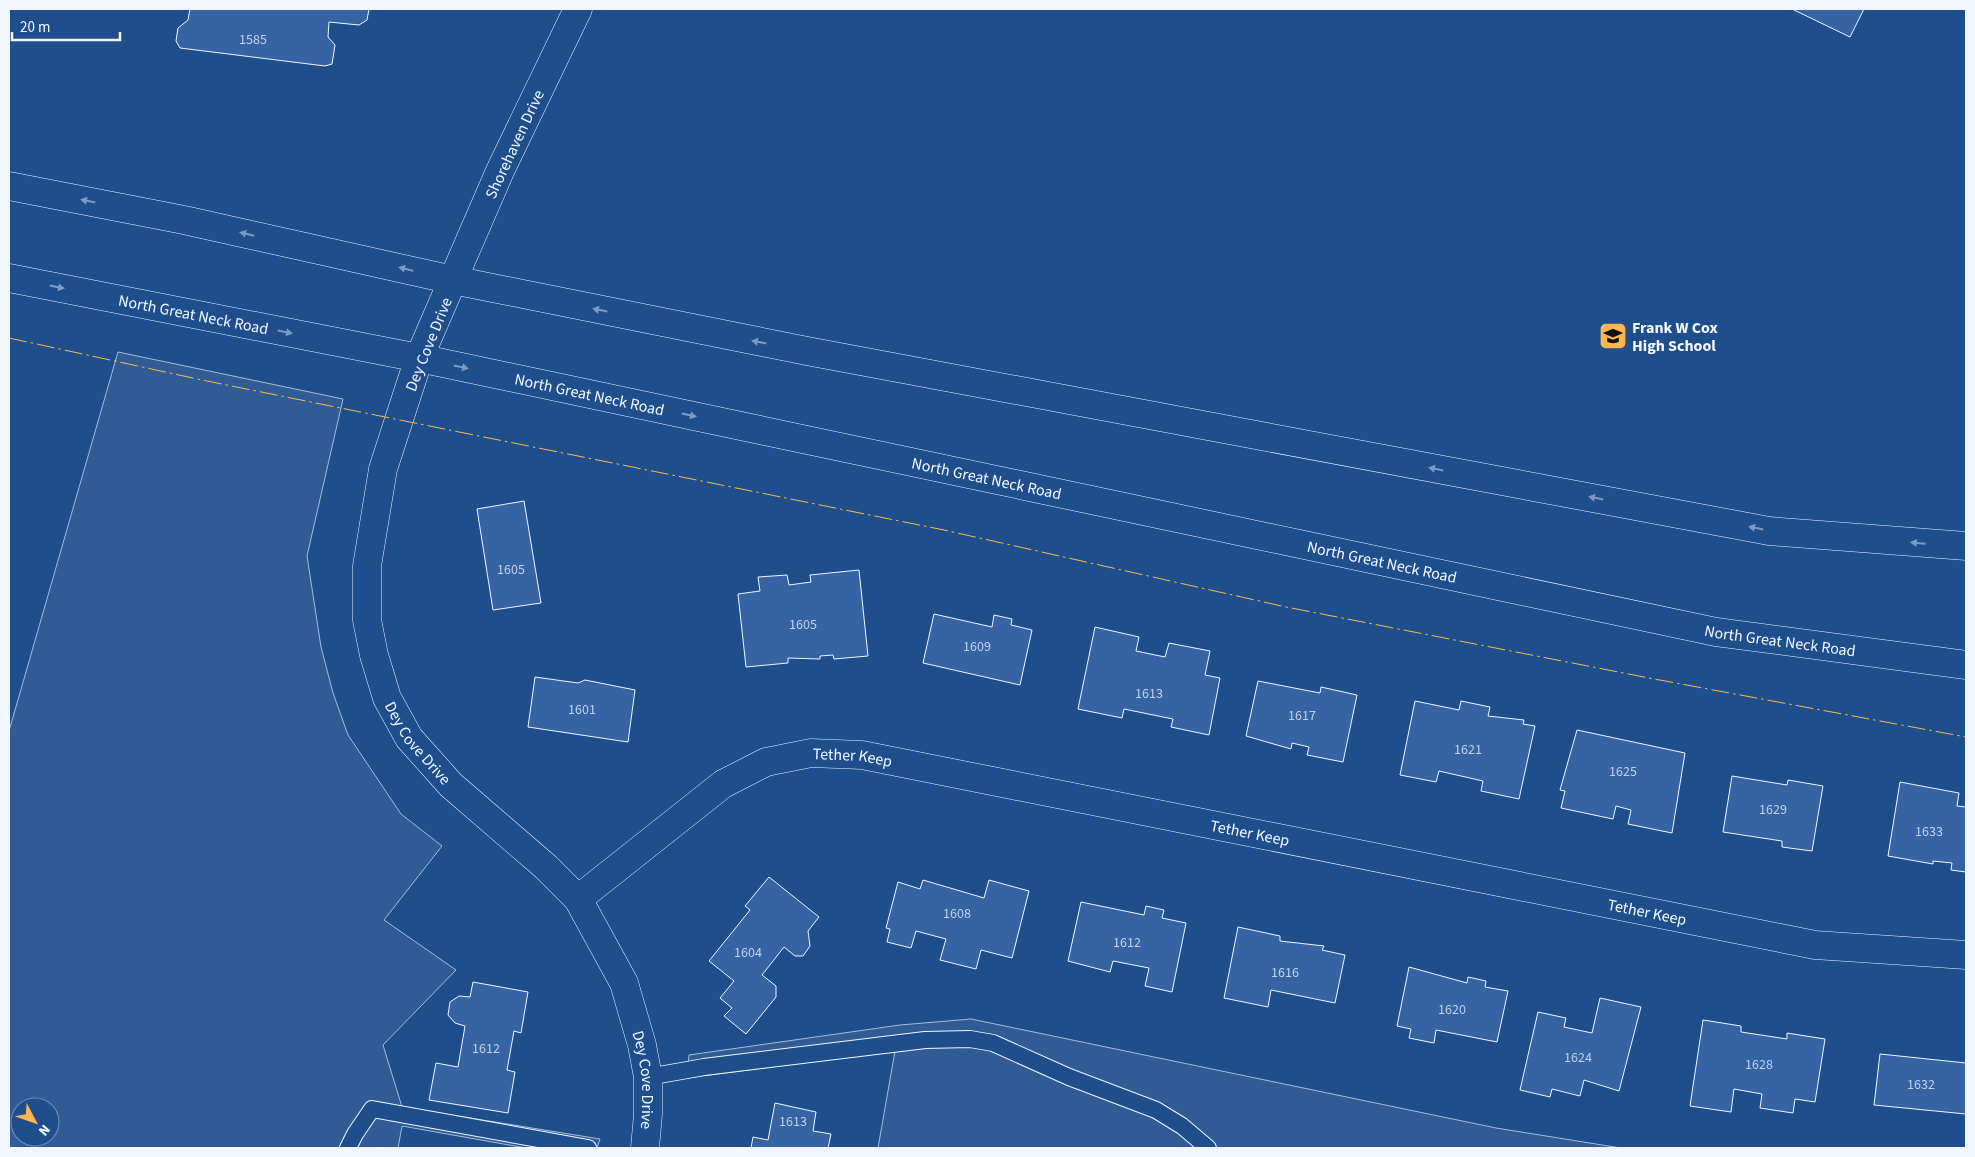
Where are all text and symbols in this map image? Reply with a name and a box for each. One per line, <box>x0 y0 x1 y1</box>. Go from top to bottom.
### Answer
scale bar <box>12 10 120 42</box>
text: 20 m <box>20 17 50 38</box>
house number: 1585 <box>239 30 267 50</box>
street label: Shorehaven Drive <box>480 86 550 203</box>
one-way arrow <box>80 197 96 205</box>
one-way arrow <box>240 230 255 238</box>
one-way arrow <box>398 265 413 273</box>
one-way arrow <box>49 284 65 292</box>
street label: North Great Neck Road <box>116 290 270 340</box>
street label: Dey Cove Drive <box>400 294 458 395</box>
one-way arrow <box>591 305 607 313</box>
place label: Frank W Cox High School <box>1632 317 1718 357</box>
school or university icon: Frank W Cox High School <box>1598 321 1628 351</box>
one-way arrow <box>277 328 293 336</box>
one-way arrow <box>752 338 767 346</box>
one-way arrow <box>454 363 469 371</box>
street label: North Great Neck Road <box>512 368 666 422</box>
one-way arrow <box>681 411 696 419</box>
street label: North Great Neck Road <box>910 452 1063 505</box>
one-way arrow <box>1428 464 1444 472</box>
one-way arrow <box>1588 494 1604 502</box>
one-way arrow <box>1747 524 1763 532</box>
street label: North Great Neck Road <box>1305 536 1459 589</box>
one-way arrow <box>1909 538 1925 546</box>
house number: 1605 <box>497 560 525 580</box>
house number: 1605 <box>789 615 817 635</box>
street label: North Great Neck Road <box>1702 620 1857 662</box>
house number: 1609 <box>963 637 991 657</box>
house number: 1613 <box>1135 684 1163 704</box>
street label: Dey Cove Drive <box>379 698 456 790</box>
house number: 1601 <box>568 700 596 720</box>
house number: 1617 <box>1288 706 1316 726</box>
house number: 1621 <box>1454 740 1482 760</box>
street label: Tether Keep <box>812 743 894 773</box>
house number: 1625 <box>1609 762 1637 782</box>
house number: 1629 <box>1759 800 1787 820</box>
street label: Tether Keep <box>1208 815 1291 852</box>
house number: 1633 <box>1915 822 1943 842</box>
street label: Tether Keep <box>1606 894 1689 931</box>
house number: 1608 <box>943 904 971 924</box>
house number: 1612 <box>1113 933 1141 953</box>
house number: 1604 <box>734 943 762 963</box>
house number: 1616 <box>1271 963 1299 983</box>
house number: 1620 <box>1438 1000 1466 1020</box>
street label: Dey Cove Drive <box>626 1028 658 1130</box>
house number: 1612 <box>472 1039 500 1059</box>
house number: 1624 <box>1564 1048 1592 1068</box>
house number: 1628 <box>1745 1055 1773 1075</box>
house number: 1632 <box>1907 1075 1935 1095</box>
north arrow <box>10 1097 60 1147</box>
house number: 1613 <box>779 1112 807 1132</box>
text: N <box>33 1120 55 1140</box>

